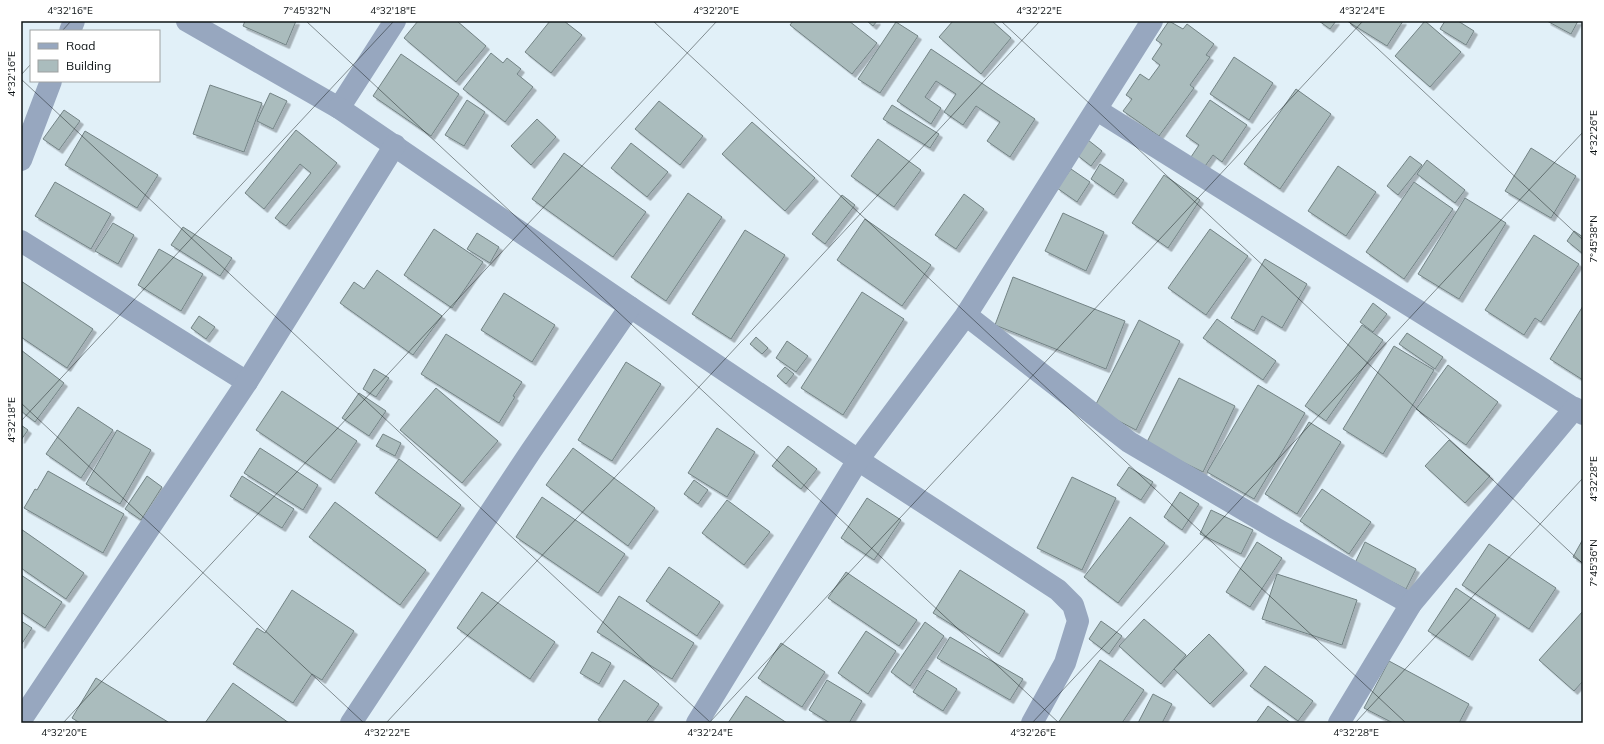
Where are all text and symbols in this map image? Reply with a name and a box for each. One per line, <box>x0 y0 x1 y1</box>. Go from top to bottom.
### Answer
text: 4°32'16"E <box>47 4 93 17</box>
text: 7°45'32"N <box>283 4 331 17</box>
text: 4°32'18"E <box>370 4 416 17</box>
text: 4°32'20"E <box>693 4 739 17</box>
text: 4°32'22"E <box>1016 4 1062 17</box>
text: 4°32'24"E <box>1339 4 1385 17</box>
legend <box>30 30 160 82</box>
text: Road <box>66 38 95 53</box>
text: 4°32'16"E <box>5 51 18 97</box>
text: Building <box>66 58 111 73</box>
text: 4°32'26"E <box>1587 110 1600 156</box>
text: 7°45'38"N <box>1587 215 1600 263</box>
text: 4°32'18"E <box>5 397 18 443</box>
text: 4°32'28"E <box>1587 456 1600 502</box>
text: 7°45'36"N <box>1587 539 1600 587</box>
text: 4°32'20"E <box>41 726 87 739</box>
text: 4°32'22"E <box>364 726 410 739</box>
text: 4°32'24"E <box>687 726 733 739</box>
text: 4°32'26"E <box>1010 726 1056 739</box>
text: 4°32'28"E <box>1333 726 1379 739</box>

